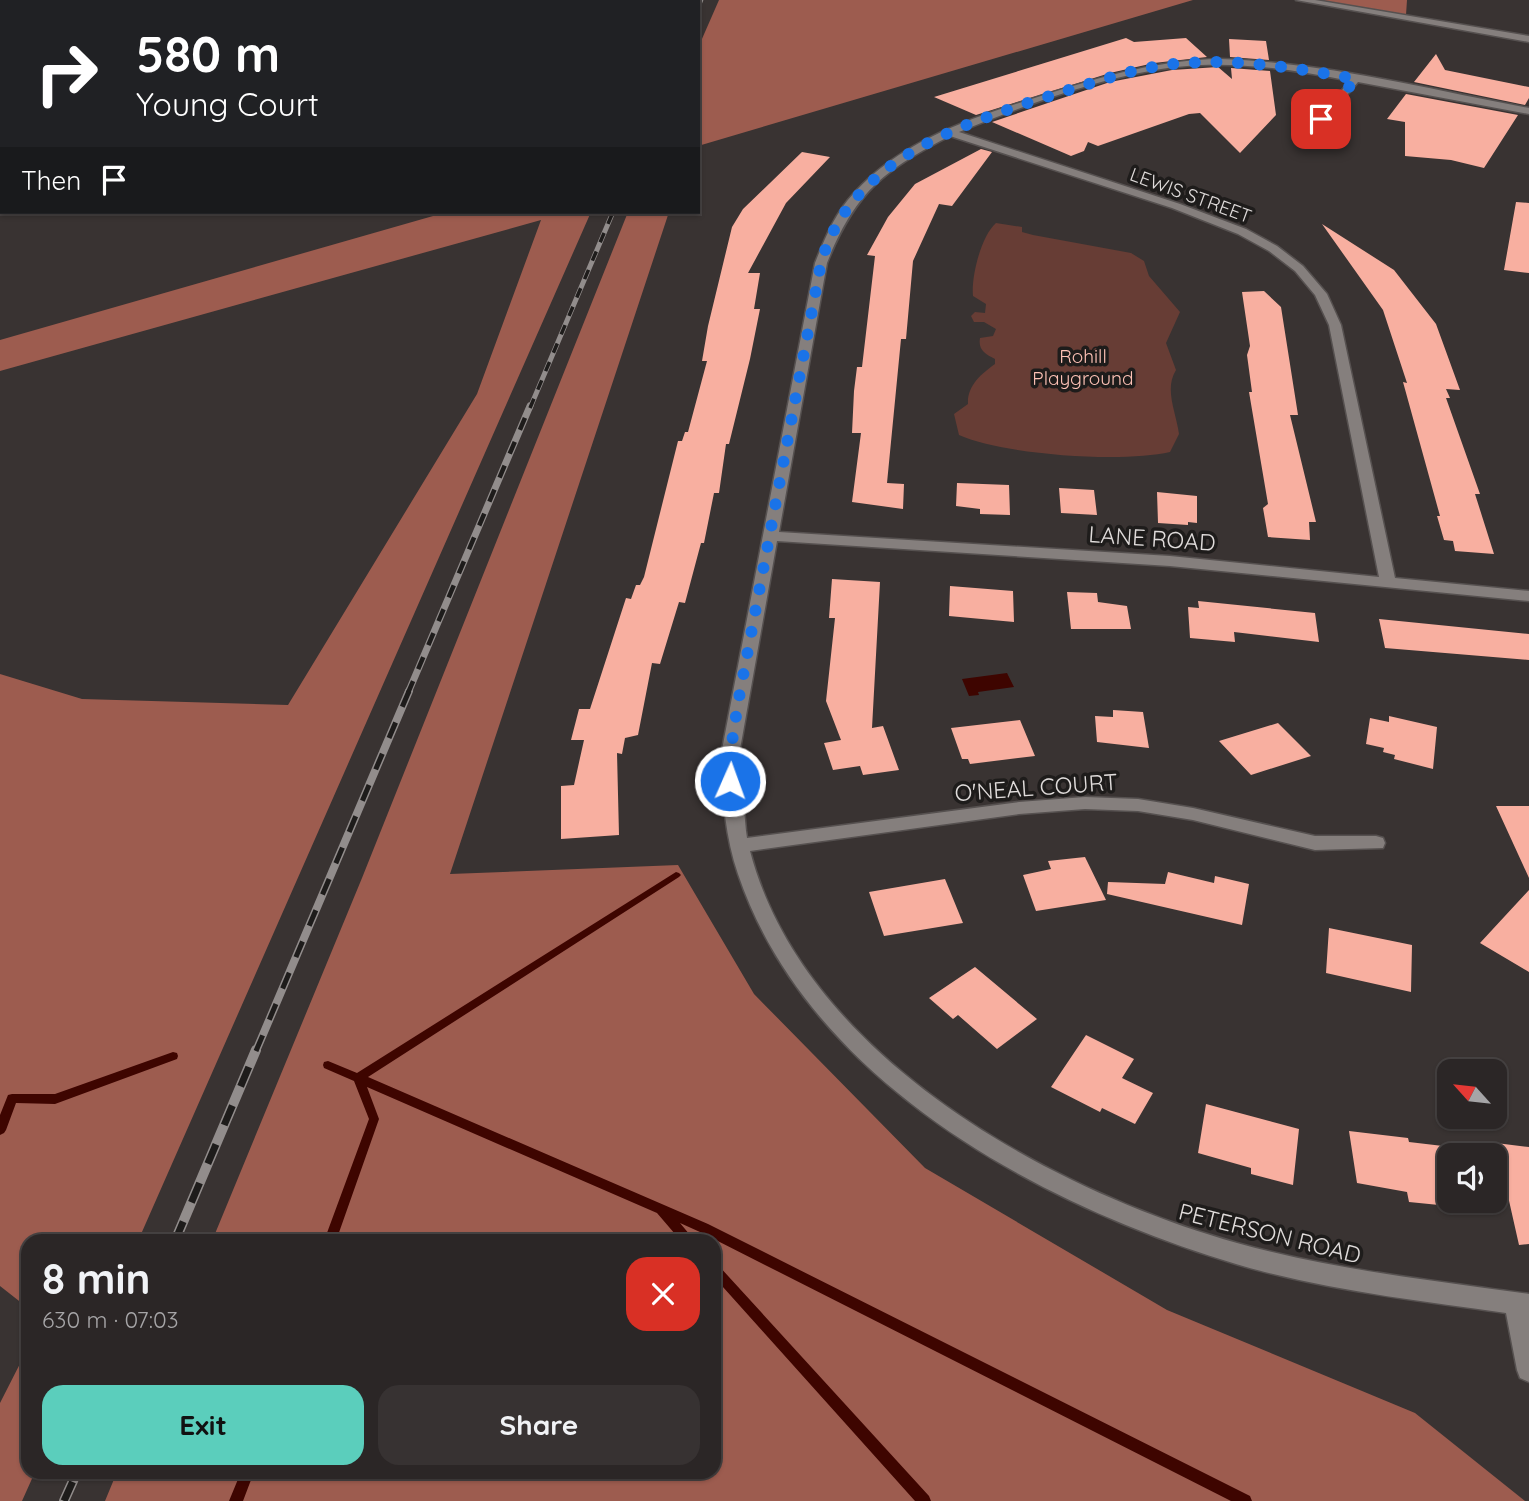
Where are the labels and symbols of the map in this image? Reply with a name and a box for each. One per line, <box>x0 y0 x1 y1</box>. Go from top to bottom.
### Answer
pin <box>1291 89 1351 149</box>
street label: LEWIS STREET <box>1127 162 1255 228</box>
park label: Rohill Playground <box>1032 344 1134 390</box>
street label: LANE ROAD <box>1087 519 1217 557</box>
position arrow <box>693 744 767 818</box>
street label: O'NEAL COURT <box>954 767 1119 807</box>
north arrow <box>1437 1059 1507 1129</box>
street label: PETERSON ROAD <box>1176 1196 1364 1270</box>

